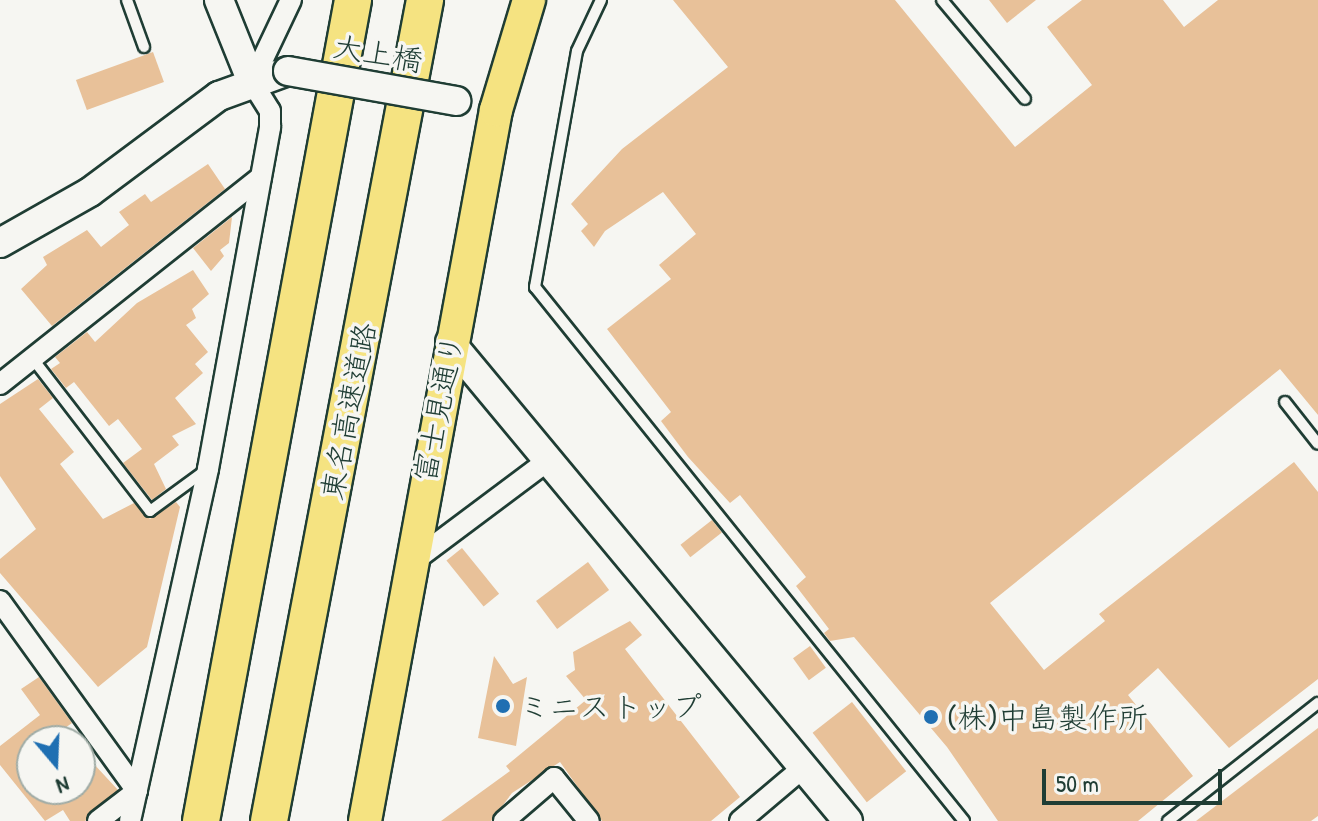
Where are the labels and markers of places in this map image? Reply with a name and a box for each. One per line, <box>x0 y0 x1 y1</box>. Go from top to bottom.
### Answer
place label: ミニストップ <box>519 688 699 724</box>
marker: ミニストップ <box>494 697 512 715</box>
place label: (株)中島製作所 <box>947 699 1148 735</box>
marker: (株)中島製作所 <box>922 708 940 726</box>

